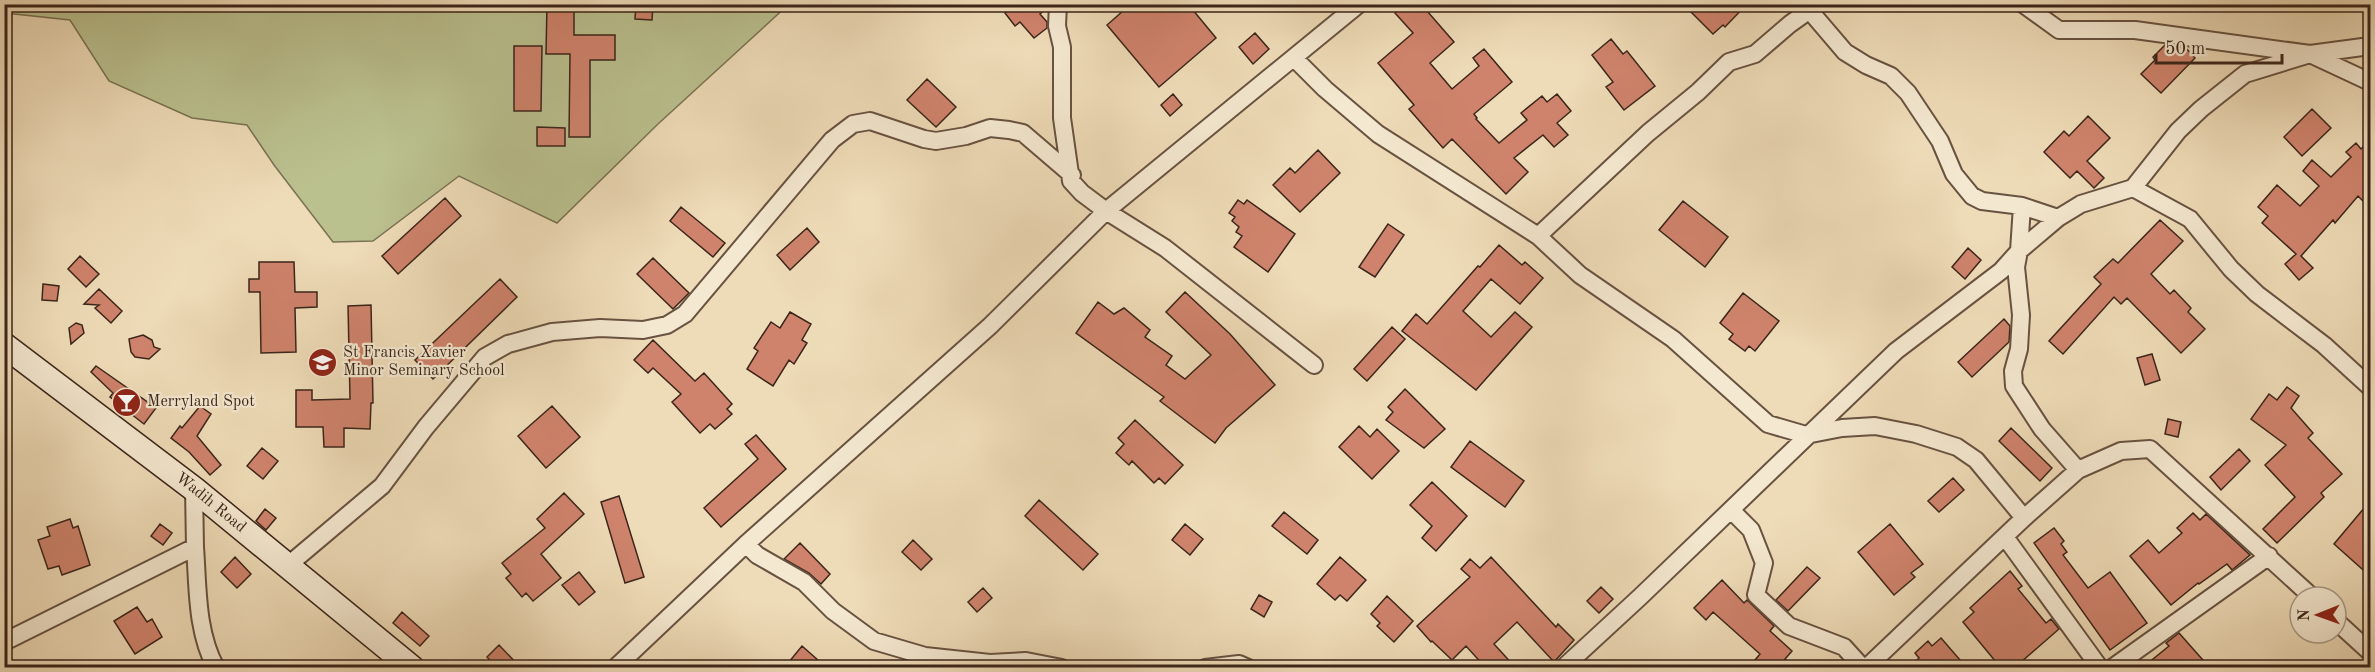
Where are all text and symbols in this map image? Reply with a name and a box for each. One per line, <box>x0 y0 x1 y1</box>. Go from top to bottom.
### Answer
scale bar <box>2156 27 2282 65</box>
text: 50 m <box>2165 40 2205 58</box>
place label: St Francis Xavier Minor Seminary School <box>343 345 505 379</box>
school or university icon: St Francis Xavier Minor Seminary School <box>306 346 338 378</box>
bar icon: Merryland Spot <box>110 386 142 418</box>
place label: Merryland Spot <box>147 394 255 410</box>
street label: Wadih Road <box>172 470 249 536</box>
north arrow <box>2288 585 2348 645</box>
text: N <box>2297 608 2313 621</box>

